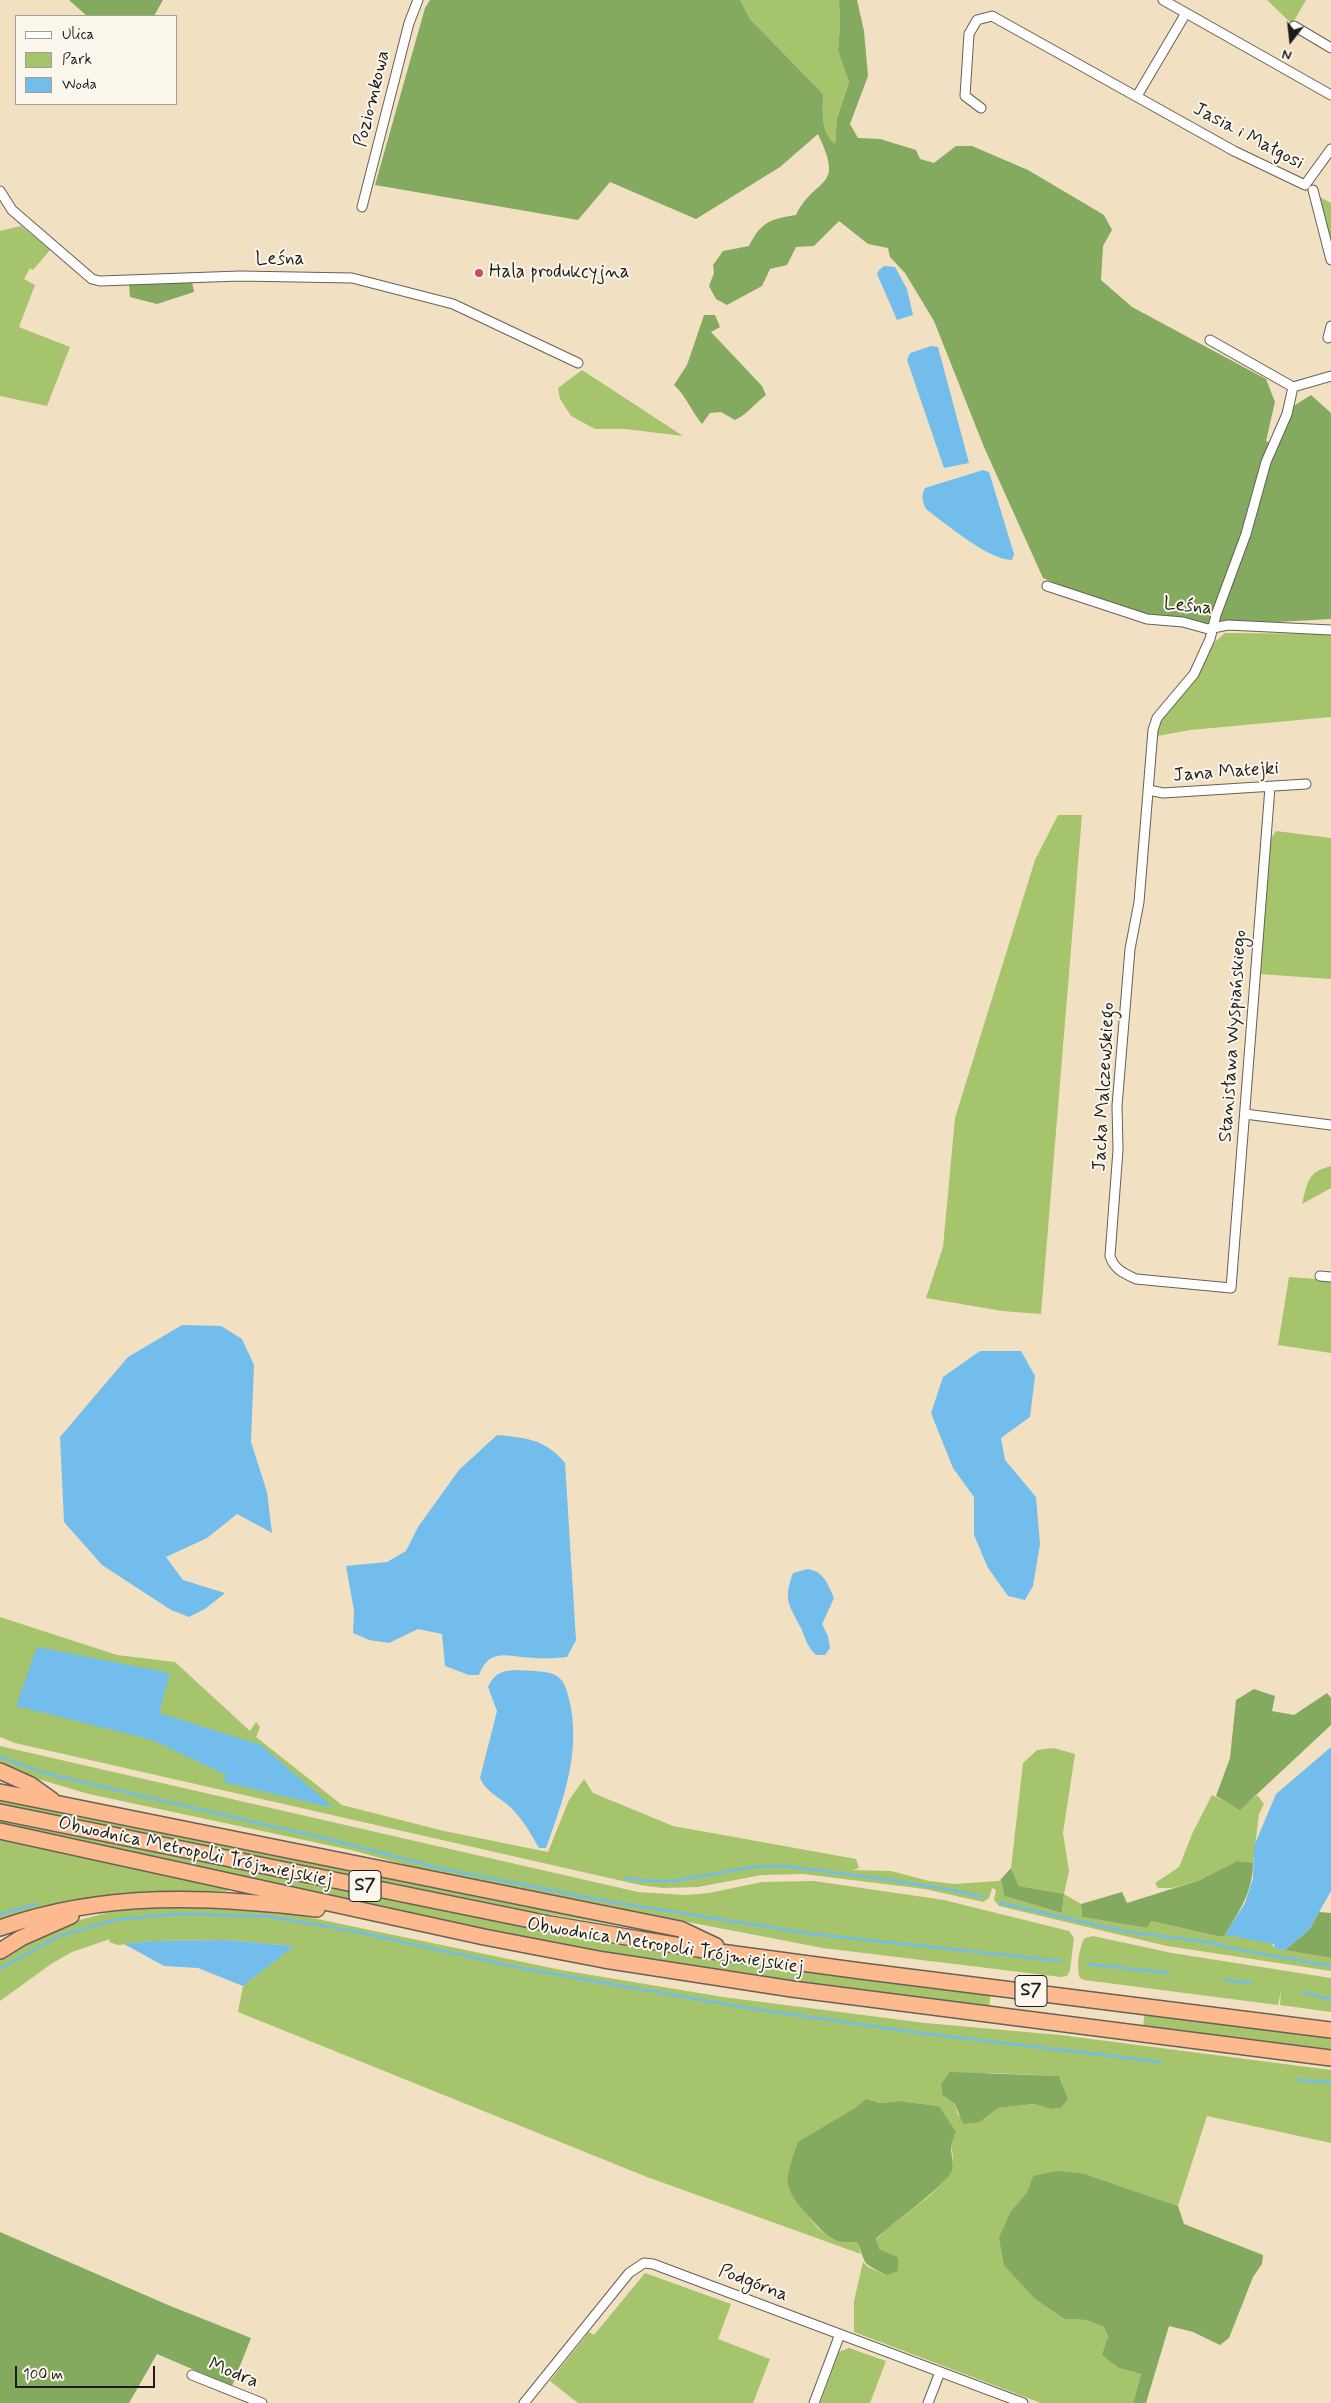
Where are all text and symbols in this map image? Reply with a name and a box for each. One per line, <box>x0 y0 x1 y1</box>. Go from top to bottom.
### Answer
legend <box>15 15 178 105</box>
north arrow <box>1266 15 1316 65</box>
text: Ulica <box>62 25 94 45</box>
text: N <box>1280 44 1294 64</box>
street label: Poziomkowa <box>350 48 396 150</box>
text: Park <box>62 50 92 70</box>
text: Woda <box>62 75 97 95</box>
street label: Jasia i Małgosi <box>1189 98 1307 176</box>
street label: Leśna <box>256 249 304 271</box>
place label: Hala produkcyjna <box>489 262 630 284</box>
marker: Hala produkcyjna <box>473 267 485 279</box>
street label: Leśna <box>1163 593 1213 621</box>
street label: Jana Matejki <box>1172 758 1280 788</box>
street label: Stanisława Wyspiańskiego <box>1215 929 1253 1143</box>
street label: Jacka Malczewskiego <box>1089 1002 1121 1172</box>
street label: Obwodnica Metropolii Trójmiejskiej <box>56 1813 334 1893</box>
road number: S7 <box>349 1870 381 1902</box>
street label: Obwodnica Metropolii Trójmiejskiej <box>525 1914 805 1980</box>
road number: S7 <box>1015 1975 1047 2006</box>
street label: Podgórna <box>715 2260 791 2308</box>
street label: Modra <box>205 2354 261 2394</box>
scale bar <box>18 2356 158 2388</box>
text: 100 m <box>23 2365 63 2385</box>

